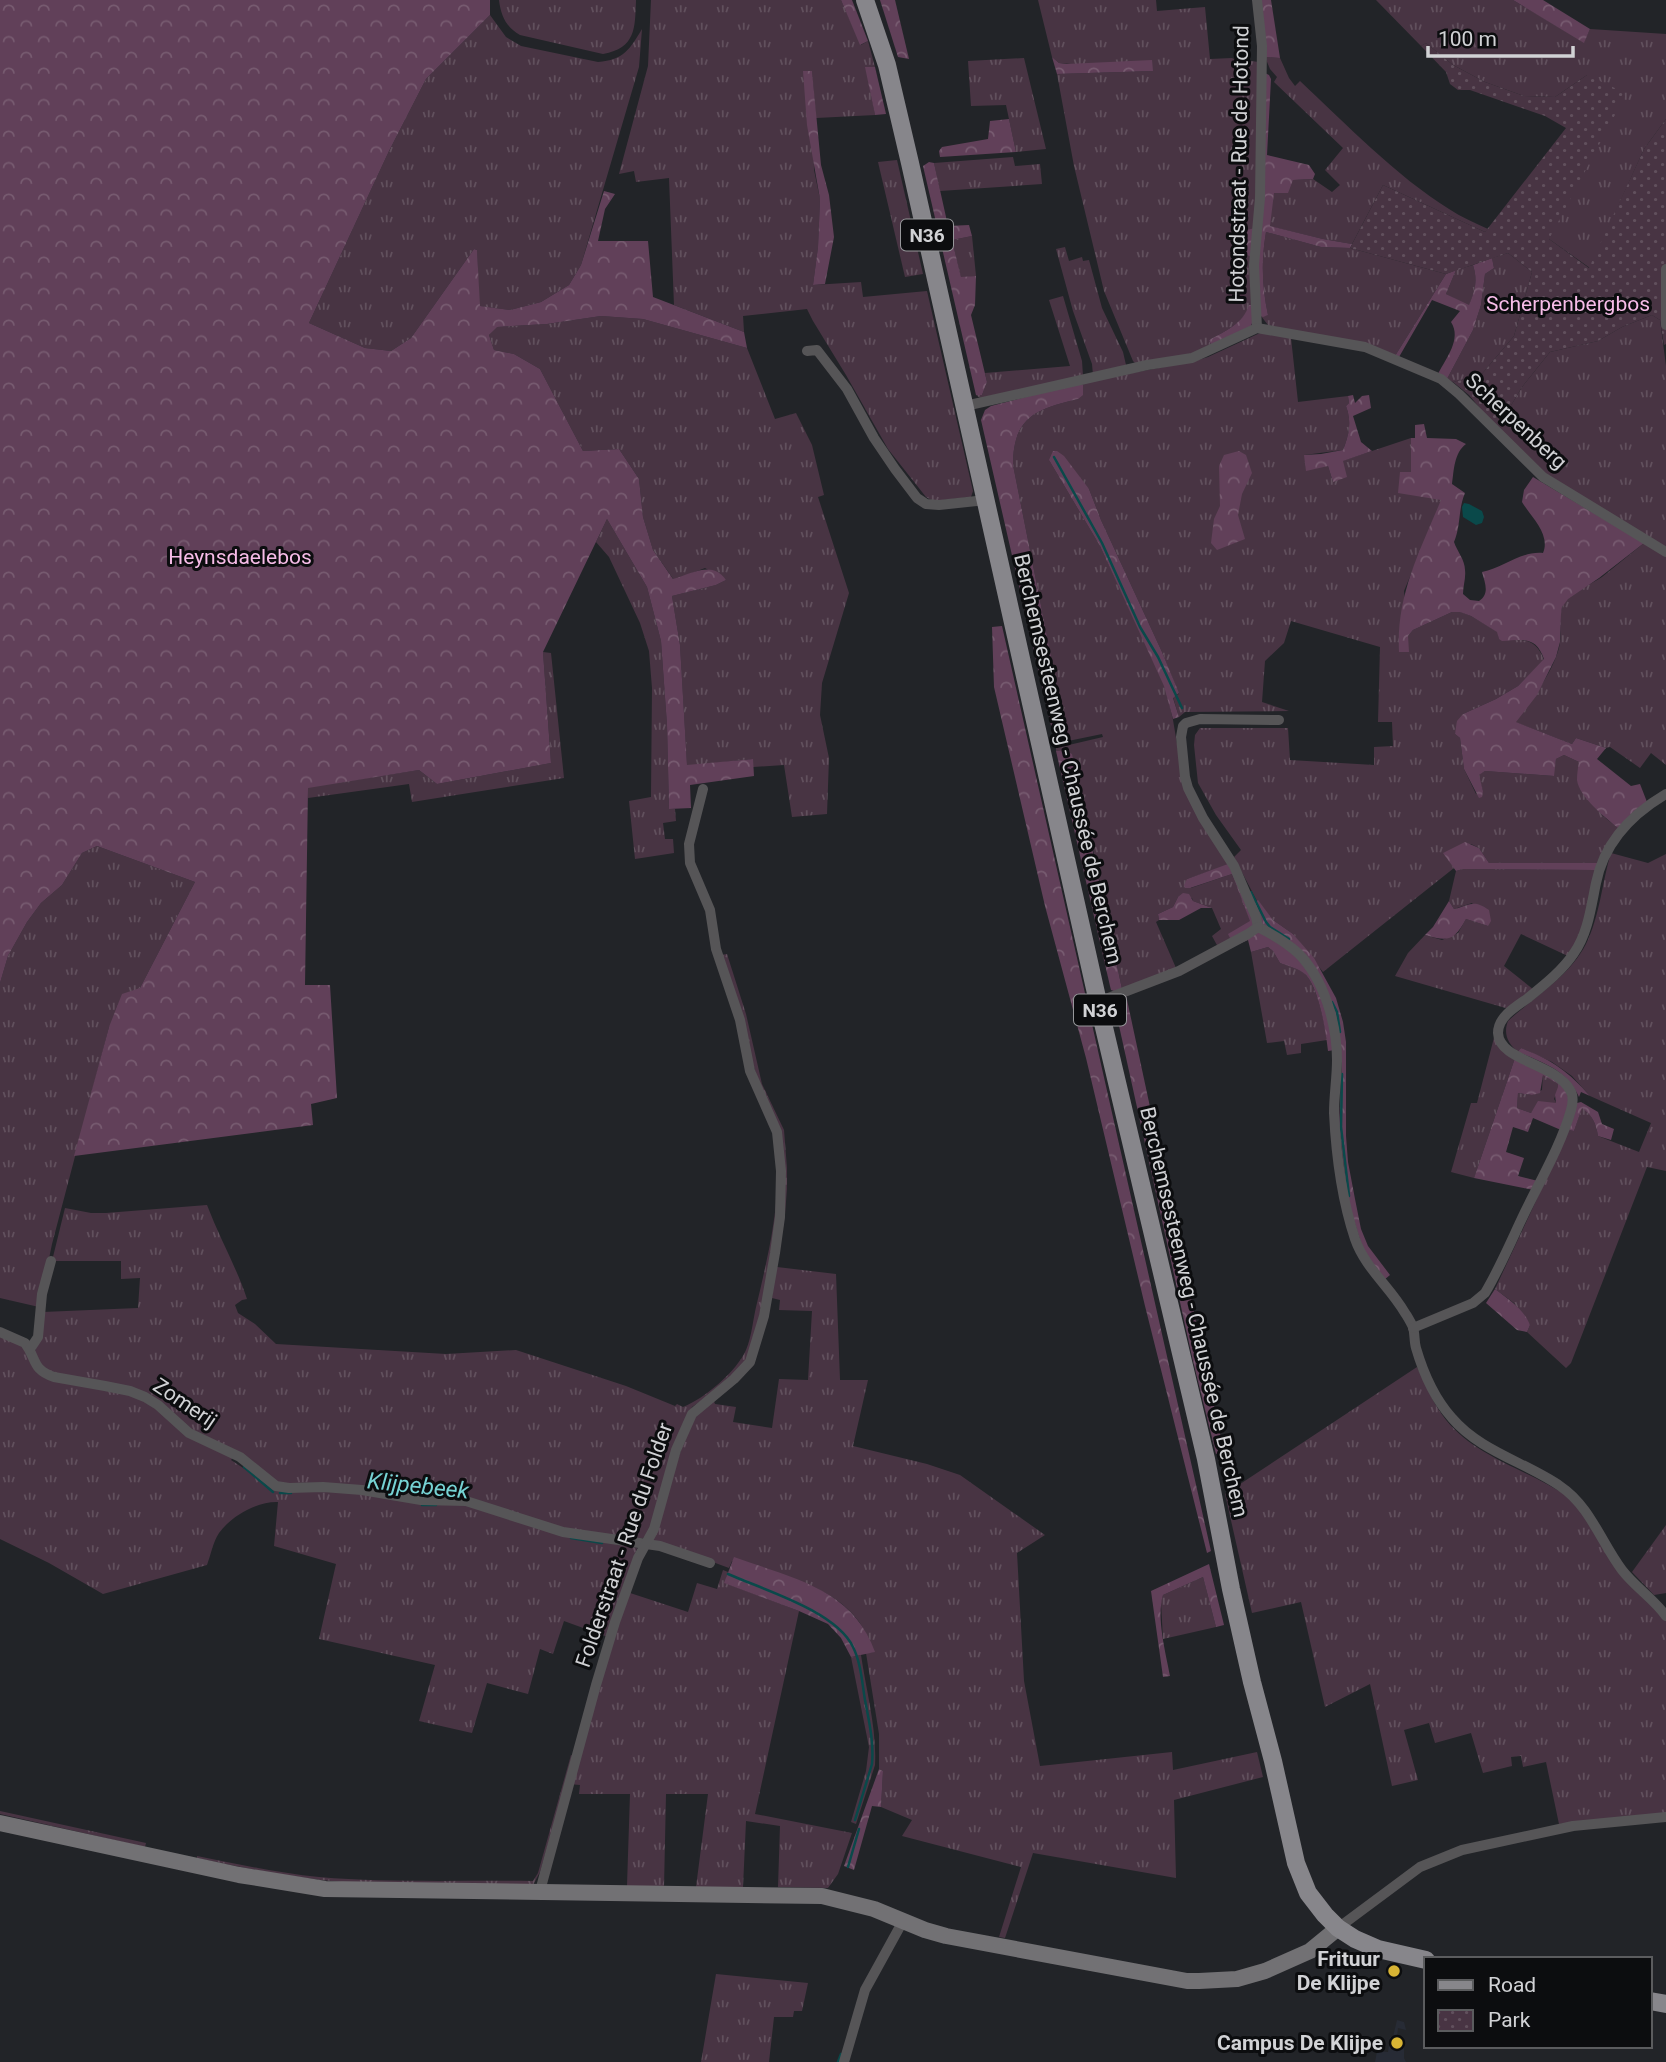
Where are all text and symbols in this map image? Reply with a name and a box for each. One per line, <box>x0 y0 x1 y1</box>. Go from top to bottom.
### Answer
scale bar <box>1428 14 1573 58</box>
street label: Hotondstraat - Rue de Hotond <box>1225 25 1253 303</box>
text: 100 m <box>1438 27 1497 51</box>
road number: N36 <box>901 219 953 250</box>
park label: Scherpenbergbos <box>1486 292 1650 316</box>
street label: Scherpenberg <box>1460 368 1572 474</box>
park label: Heynsdaelebos <box>168 545 312 569</box>
street label: Berchemsesteenweg - Chaussée de Berchem <box>1009 551 1127 967</box>
road number: N36 <box>1074 994 1126 1026</box>
street label: Berchemsesteenweg - Chaussée de Berchem <box>1135 1104 1253 1520</box>
street label: Zomerij <box>149 1373 221 1433</box>
street label: Folderstraat - Rue du Folder <box>571 1420 677 1670</box>
water label: Klijpebeek <box>366 1467 471 1505</box>
place label: Frituur De Klijpe <box>1297 1947 1380 1995</box>
legend <box>1424 1957 1652 2048</box>
marker: Frituur De Klijpe <box>1386 1963 1402 1979</box>
text: Road <box>1488 1973 1536 1997</box>
text: Park <box>1488 2008 1531 2032</box>
place label: Campus De Klijpe <box>1217 2031 1383 2055</box>
marker: Campus De Klijpe <box>1389 2035 1405 2051</box>

